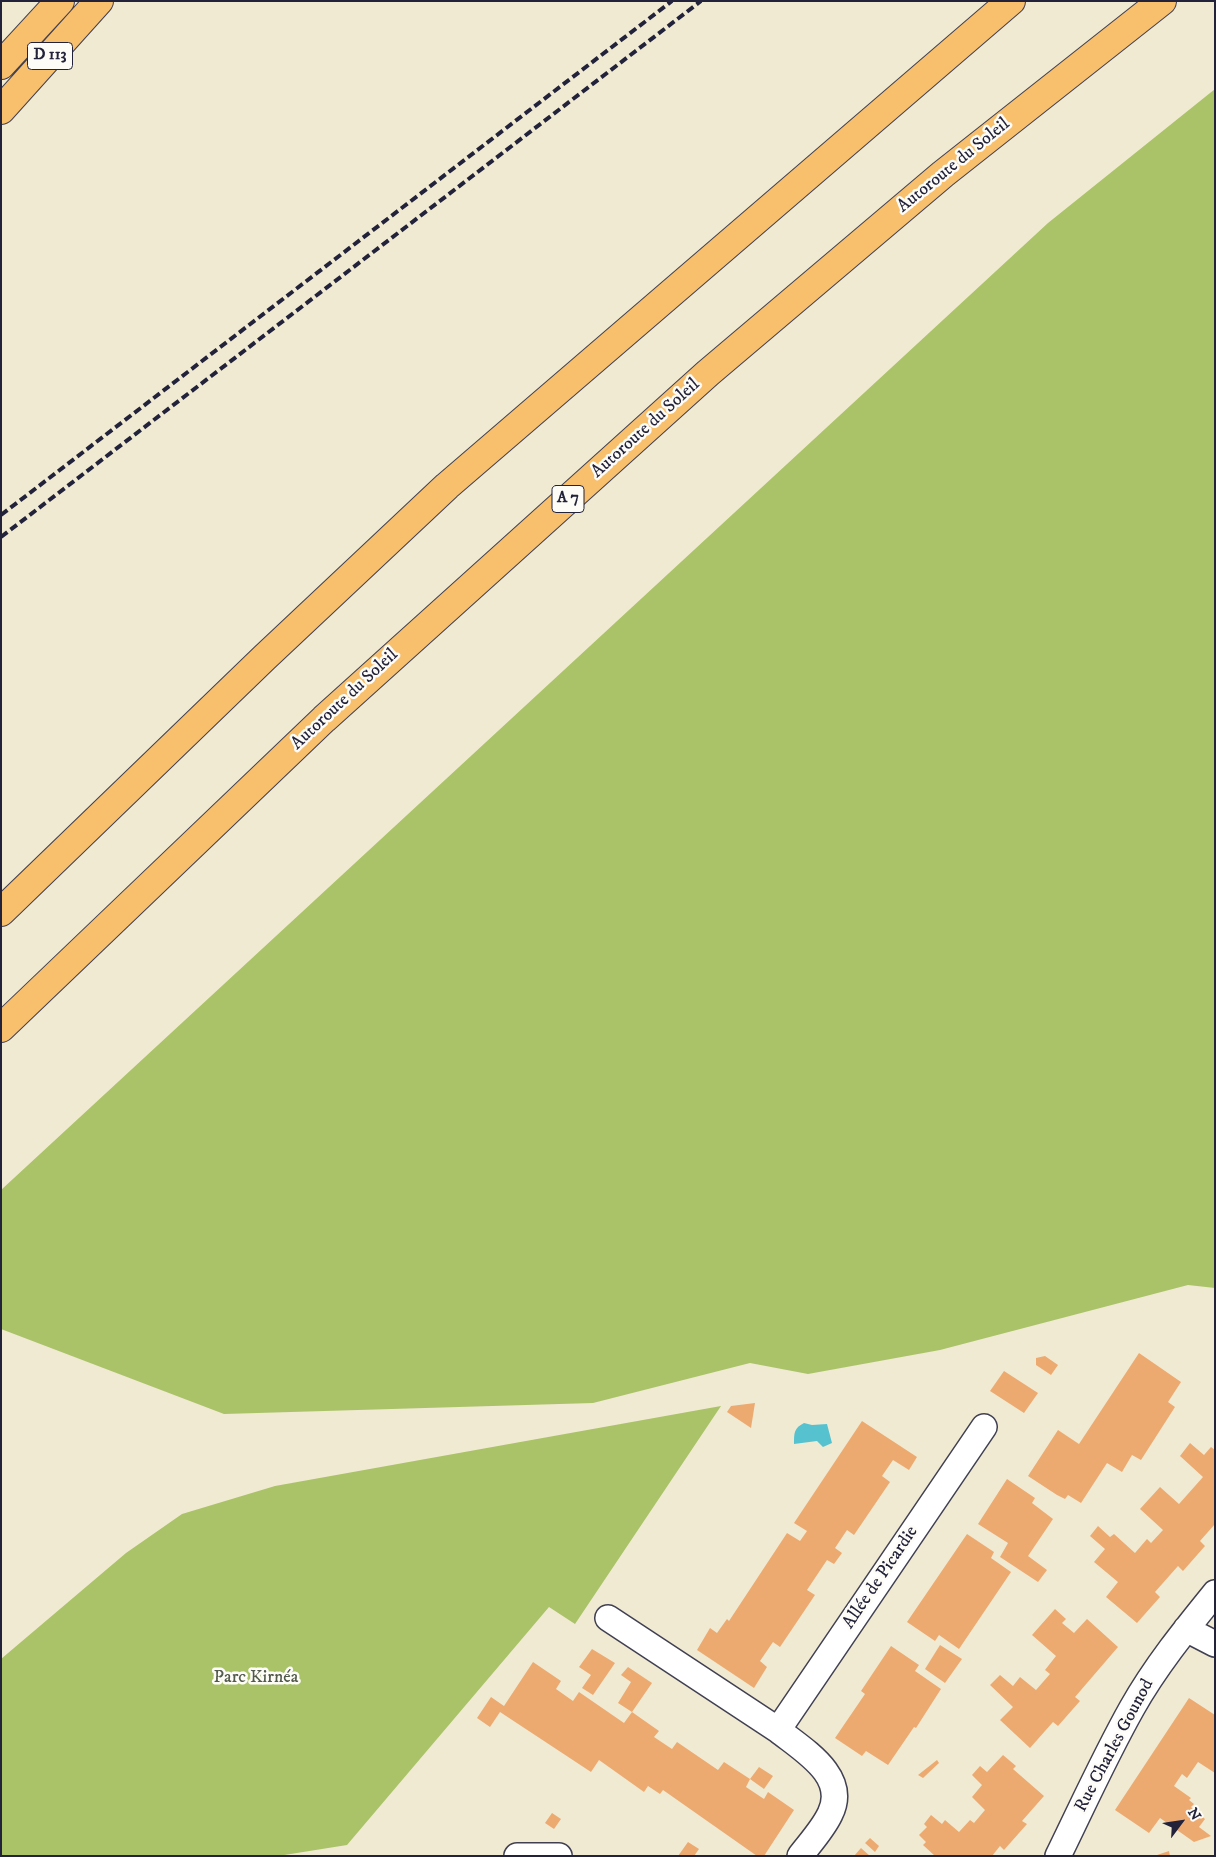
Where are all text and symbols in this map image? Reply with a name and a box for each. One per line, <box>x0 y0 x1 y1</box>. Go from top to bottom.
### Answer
road number: D 113 <box>28 42 72 70</box>
street label: Autoroute du Soleil <box>893 114 1015 218</box>
street label: Autoroute du Soleil <box>587 375 705 483</box>
road number: A 7 <box>552 486 584 512</box>
street label: Autoroute du Soleil <box>287 645 403 755</box>
street label: Allée de Picardie <box>839 1522 923 1634</box>
park label: Parc Kirnéa <box>214 1667 298 1689</box>
street label: Rue Charles Gounod <box>1071 1676 1159 1816</box>
north arrow <box>1156 1797 1206 1847</box>
text: N <box>1183 1805 1205 1824</box>

